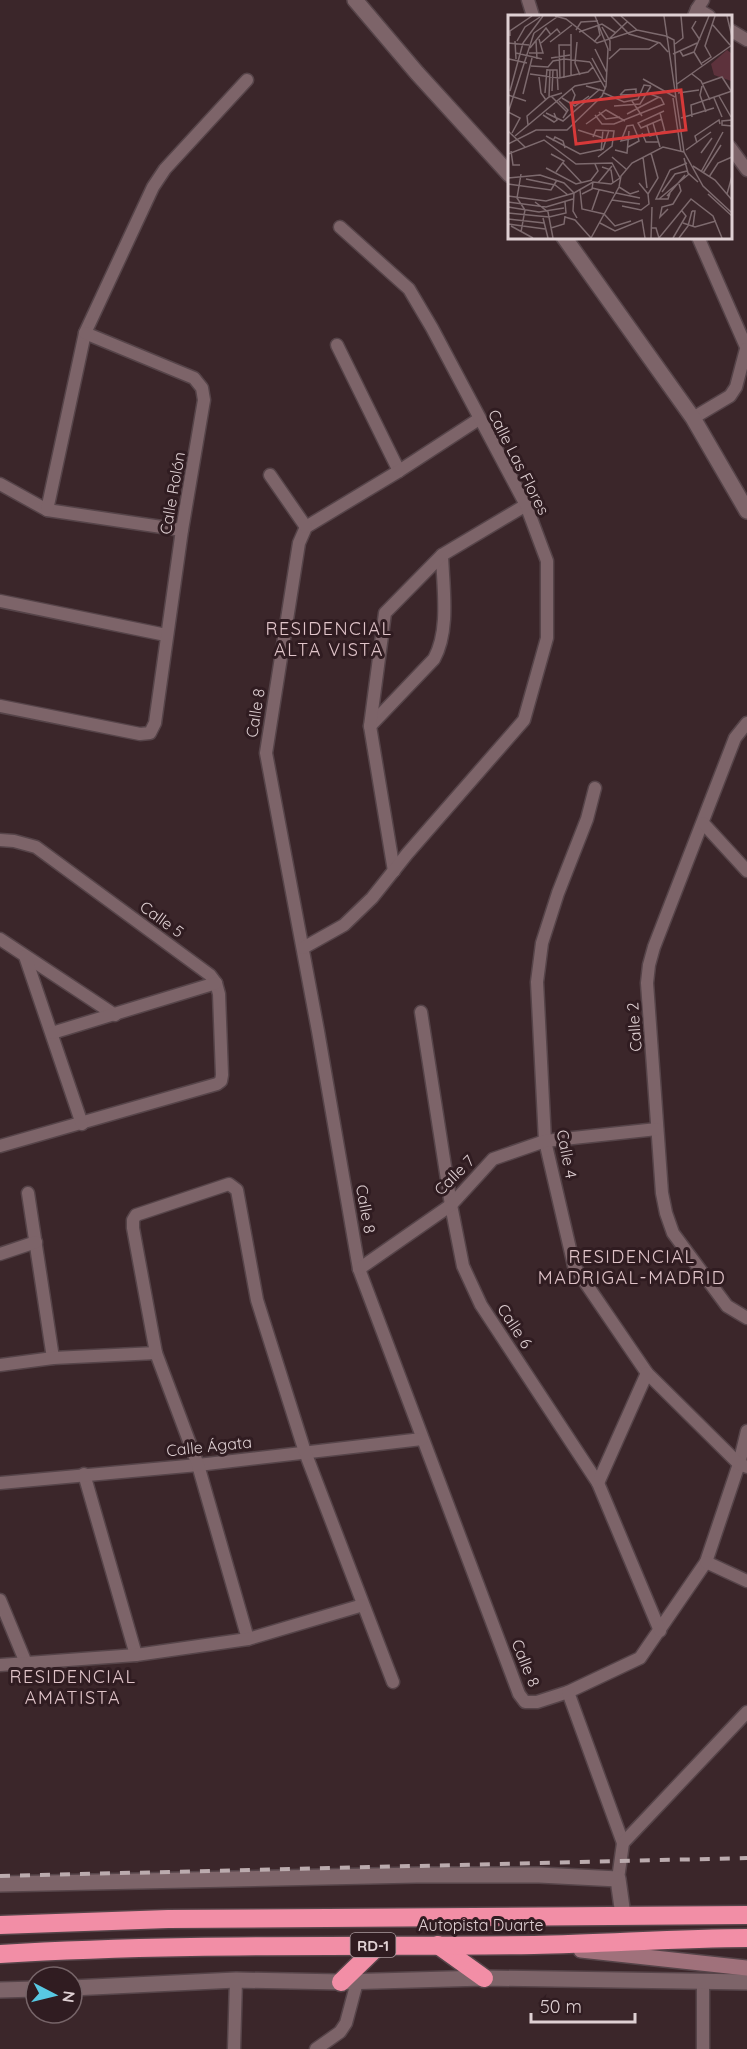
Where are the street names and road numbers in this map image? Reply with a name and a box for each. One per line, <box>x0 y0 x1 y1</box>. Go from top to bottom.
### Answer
street label: Calle Las Flores <box>484 406 554 518</box>
street label: Calle Rolón <box>155 450 189 536</box>
street label: Calle 8 <box>241 687 269 739</box>
street label: Calle 5 <box>136 896 188 942</box>
street label: Calle 2 <box>622 1001 646 1052</box>
street label: Calle 4 <box>552 1128 582 1180</box>
street label: Calle 7 <box>430 1151 478 1199</box>
street label: Calle 8 <box>352 1183 380 1235</box>
street label: Calle 6 <box>493 1300 537 1352</box>
street label: Calle Ágata <box>165 1432 253 1460</box>
street label: Calle 8 <box>507 1636 545 1690</box>
street label: Autopista Duarte <box>418 1915 544 1935</box>
road number: RD-1 <box>350 1933 395 1957</box>

